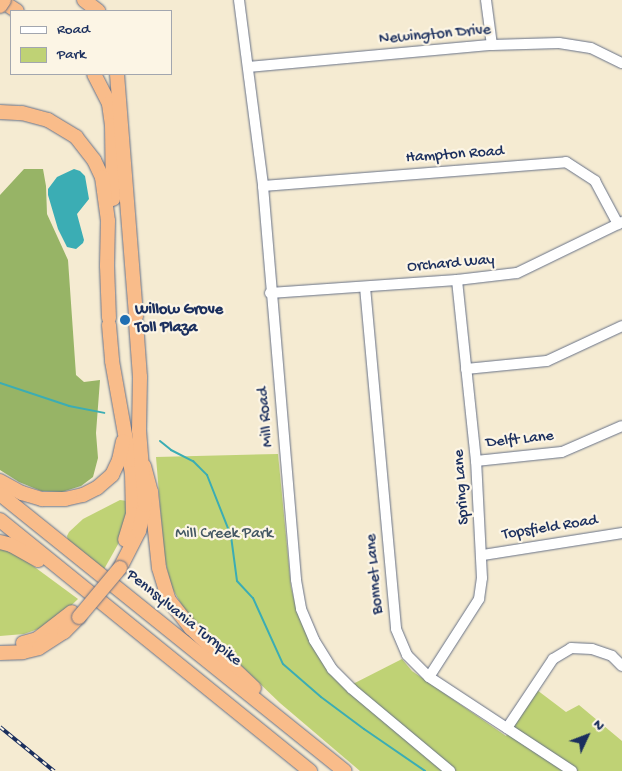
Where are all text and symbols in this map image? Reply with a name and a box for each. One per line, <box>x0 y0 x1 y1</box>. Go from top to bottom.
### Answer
legend <box>10 10 172 75</box>
text: Road <box>57 21 90 39</box>
street label: Newington Drive <box>378 22 492 50</box>
text: Park <box>57 46 86 64</box>
street label: Hampton Road <box>405 143 505 169</box>
street label: Orchard Way <box>407 252 495 278</box>
place label: Willow Grove Toll Plaza <box>135 301 223 339</box>
marker: Willow Grove Toll Plaza <box>119 314 131 326</box>
street label: Mill Road <box>255 386 279 448</box>
street label: Delft Lane <box>485 428 555 454</box>
street label: Spring Lane <box>451 449 475 525</box>
street label: Topsfield Road <box>501 512 599 546</box>
park label: Mill Creek Park <box>175 525 273 545</box>
street label: Bonnet Lane <box>363 533 389 615</box>
street label: Pennsylvania Turnpike <box>121 567 245 671</box>
north arrow <box>562 711 612 761</box>
text: N <box>589 716 608 735</box>

